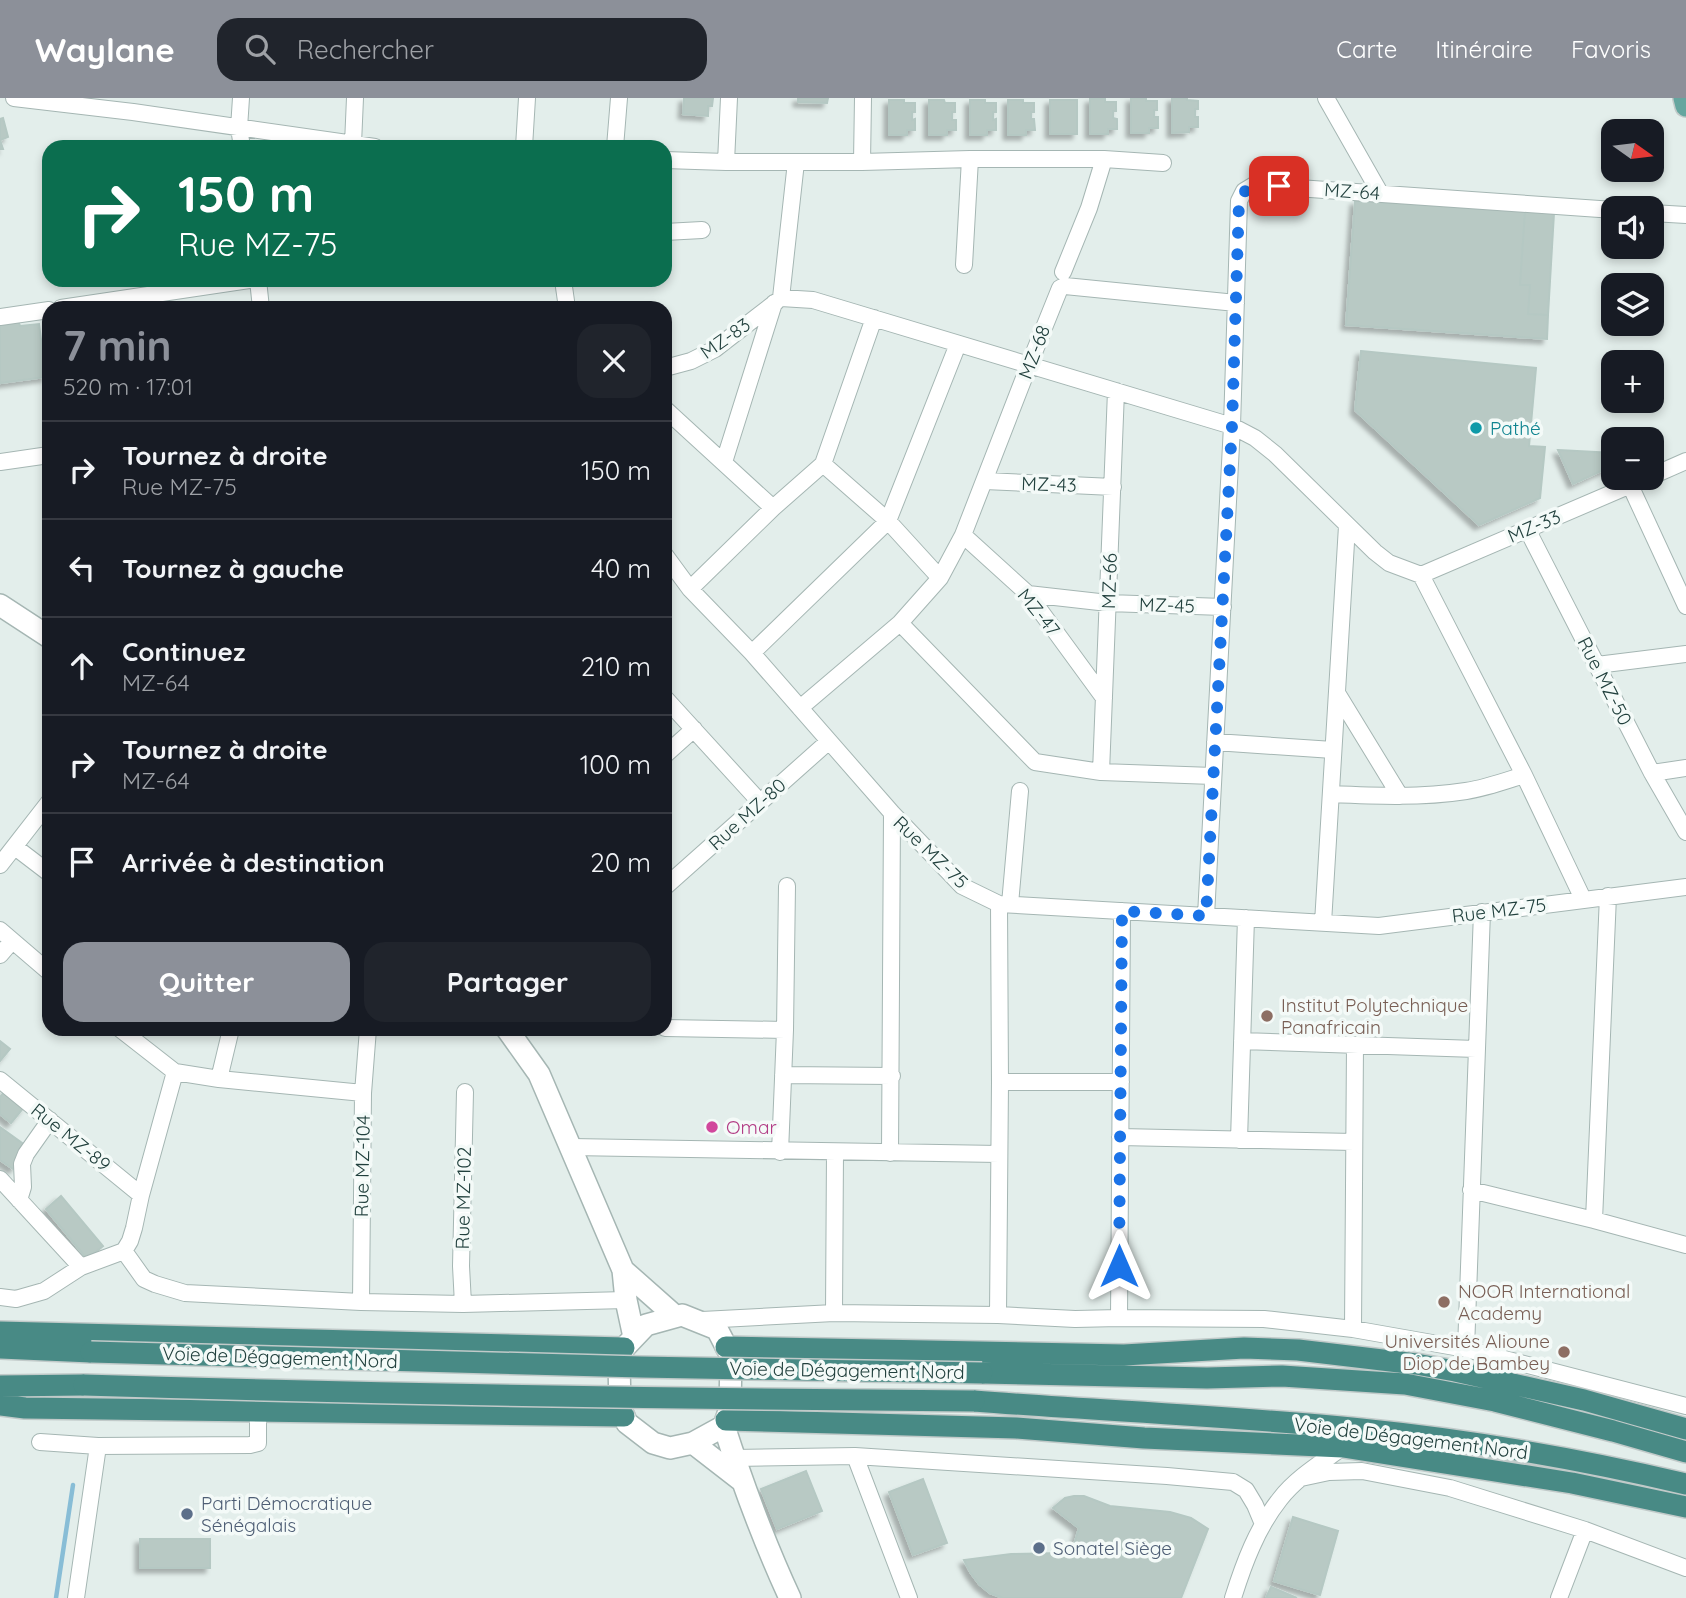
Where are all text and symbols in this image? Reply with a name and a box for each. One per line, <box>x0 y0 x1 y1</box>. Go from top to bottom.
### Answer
search box <box>217 18 707 81</box>
text: Waylane <box>35 29 175 70</box>
icon: search <box>241 30 279 68</box>
text: Rechercher <box>297 33 434 66</box>
text: Carte <box>1336 34 1397 64</box>
text: Itinéraire <box>1435 34 1533 64</box>
text: Favoris <box>1571 34 1651 64</box>
north arrow <box>1601 119 1664 182</box>
map controls <box>1601 119 1664 490</box>
pin <box>1249 156 1309 216</box>
text: 150 m <box>178 163 314 224</box>
icon: arrive <box>1260 167 1298 205</box>
icon: right <box>63 168 154 259</box>
street label: MZ-64 <box>1323 177 1381 205</box>
button: sound <box>1601 196 1664 259</box>
text: Rue MZ-75 <box>178 224 338 264</box>
button: layers <box>1601 273 1664 336</box>
street label: MZ-83 <box>695 312 755 364</box>
text: 7 min <box>63 319 172 372</box>
street label: MZ-68 <box>1013 322 1055 382</box>
button: close <box>577 324 651 398</box>
button: + <box>1601 350 1664 413</box>
text: 520 m · 17:01 <box>63 372 193 401</box>
place label: Pathé <box>1490 416 1541 440</box>
marker: Pathé <box>1468 420 1484 436</box>
button: − <box>1601 427 1664 490</box>
text: Tournez à droite <box>122 439 327 472</box>
icon: right <box>63 451 101 489</box>
text: 150 m <box>581 454 651 487</box>
street label: MZ-43 <box>1021 471 1077 497</box>
text: Rue MZ-75 <box>122 472 237 501</box>
street label: MZ-33 <box>1504 504 1564 548</box>
icon: left <box>63 549 101 587</box>
text: Tournez à gauche <box>122 552 344 585</box>
text: 40 m <box>591 552 651 585</box>
street label: MZ-66 <box>1096 553 1122 609</box>
street label: MZ-47 <box>1013 583 1066 641</box>
street label: MZ-45 <box>1139 592 1195 618</box>
street label: Rue MZ-50 <box>1572 633 1638 729</box>
text: Continuez <box>122 635 245 668</box>
icon: ahead <box>63 647 101 685</box>
text: 210 m <box>581 650 651 683</box>
text: MZ-64 <box>122 668 190 697</box>
text: Tournez à droite <box>122 733 327 766</box>
icon: right <box>63 745 101 783</box>
text: 100 m <box>580 748 651 781</box>
text: MZ-64 <box>122 766 190 795</box>
street label: Rue MZ-80 <box>703 773 791 855</box>
street label: Rue MZ-75 <box>889 810 973 894</box>
icon: arrive <box>63 843 101 881</box>
text: Arrivée à destination <box>122 846 385 879</box>
text: 20 m <box>590 846 651 879</box>
street label: Rue MZ-75 <box>1451 892 1547 928</box>
button: Quitter <box>63 942 350 1022</box>
button: Partager <box>364 942 651 1022</box>
place label: Institut Polytechnique Panafricain <box>1281 993 1468 1039</box>
marker: Institut Polytechnique Panafricain <box>1259 1008 1275 1024</box>
street label: Rue MZ-89 <box>26 1098 116 1176</box>
street label: Rue MZ-104 <box>349 1115 375 1217</box>
place label: Omar <box>726 1115 777 1139</box>
marker: Omar <box>704 1119 720 1135</box>
street label: Rue MZ-102 <box>450 1147 476 1249</box>
position arrow <box>1082 1229 1156 1303</box>
place label: NOOR International Academy <box>1458 1279 1630 1325</box>
marker: NOOR International Academy <box>1436 1294 1452 1310</box>
place label: Universités Alioune Diop de Bambey <box>1385 1329 1550 1375</box>
street label: Voie de Dégagement Nord <box>162 1341 398 1373</box>
marker: Universités Alioune Diop de Bambey <box>1556 1344 1572 1360</box>
street label: Voie de Dégagement Nord <box>729 1356 965 1384</box>
street label: Voie de Dégagement Nord <box>1293 1412 1529 1464</box>
place label: Parti Démocratique Sénégalais <box>201 1491 372 1537</box>
marker: Parti Démocratique Sénégalais <box>179 1506 195 1522</box>
place label: Sonatel Siège <box>1053 1536 1172 1560</box>
marker: Sonatel Siège <box>1031 1540 1047 1556</box>

